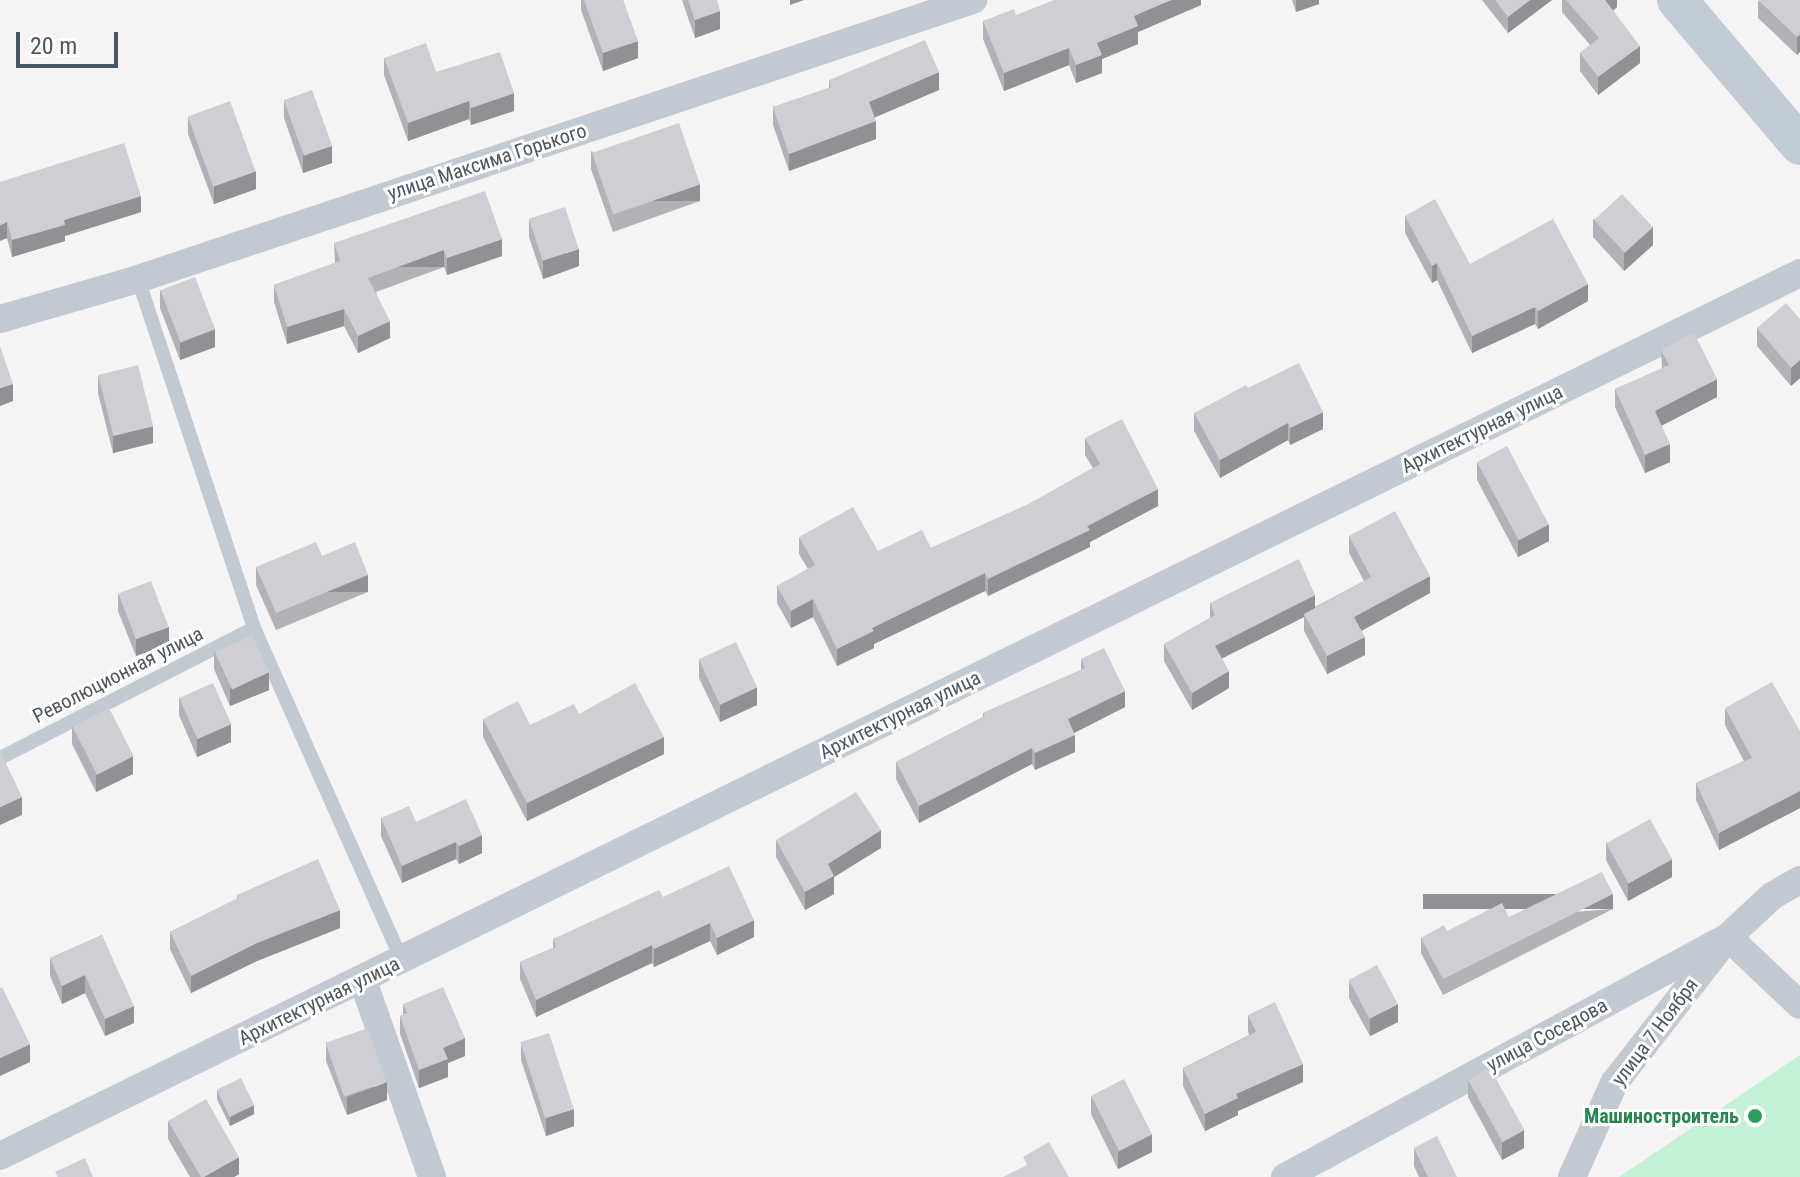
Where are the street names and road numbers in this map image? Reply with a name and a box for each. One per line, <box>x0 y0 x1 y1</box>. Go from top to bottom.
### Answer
street label: улица Максима Горького <box>384 118 590 206</box>
street label: Архитектурная улица <box>1398 380 1566 478</box>
street label: Революционная улица <box>29 622 207 728</box>
street label: Архитектурная улица <box>816 666 984 764</box>
street label: Архитектурная улица <box>235 952 403 1050</box>
street label: улица 7 Ноября <box>1607 973 1703 1091</box>
street label: улица Соседова <box>1482 993 1612 1077</box>

